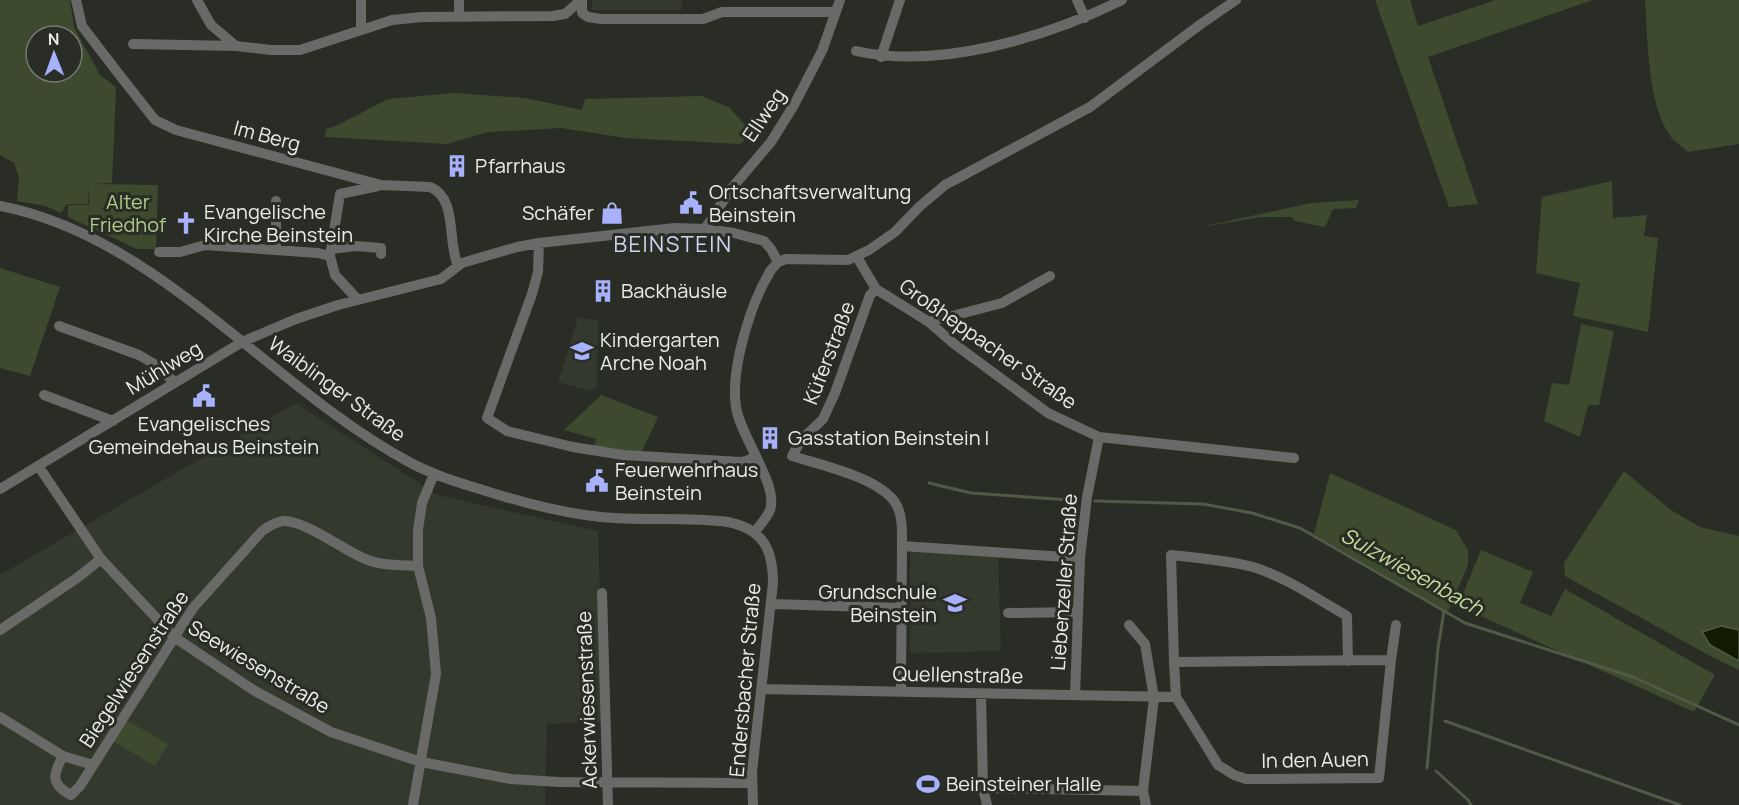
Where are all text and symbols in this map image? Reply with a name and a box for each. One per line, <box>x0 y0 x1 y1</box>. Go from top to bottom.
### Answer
north arrow <box>24 24 84 84</box>
text: N <box>48 28 60 50</box>
street label: Ellweg <box>736 83 791 147</box>
street label: Im Berg <box>231 114 304 157</box>
place label: Pfarrhaus <box>475 152 566 179</box>
building icon: Pfarrhaus <box>444 153 470 179</box>
place label: Ortschaftsverwaltung Beinstein <box>709 178 911 228</box>
park label: Alter Friedhof <box>90 188 166 238</box>
public building icon: Ortschaftsverwaltung Beinstein <box>678 190 704 216</box>
place label: Evangelische Kirche Beinstein <box>204 198 353 248</box>
place label: Schäfer <box>522 199 594 226</box>
shop icon: Schäfer <box>599 200 625 226</box>
church icon: Evangelische Kirche Beinstein <box>173 210 199 236</box>
district label: BEINSTEIN <box>613 229 733 259</box>
street label: Großheppacher Straße <box>894 272 1082 415</box>
place label: Backhäusle <box>621 277 727 304</box>
building icon: Backhäusle <box>590 278 616 304</box>
street label: Küferstraße <box>797 297 861 408</box>
place label: Kindergarten Arche Noah <box>600 326 720 376</box>
street label: Waiblinger Straße <box>263 330 411 448</box>
street label: Mühlweg <box>121 334 207 401</box>
school or university icon: Kindergarten Arche Noah <box>569 338 595 364</box>
public building icon: Evangelisches Gemeindehaus Beinstein <box>191 383 217 409</box>
place label: Evangelisches Gemeindehaus Beinstein <box>89 410 319 460</box>
place label: Gasstation Beinstein I <box>788 424 989 451</box>
building icon: Gasstation Beinstein I <box>757 425 783 451</box>
place label: Feuerwehrhaus Beinstein <box>615 456 758 506</box>
public building icon: Feuerwehrhaus Beinstein <box>584 468 610 494</box>
street label: Liebenzeller Straße <box>1044 493 1083 671</box>
water label: Sulzwiesenbach <box>1336 520 1490 623</box>
place label: Grundschule Beinstein <box>818 578 937 628</box>
street label: Endersbacher Straße <box>723 582 766 778</box>
street label: Biegelwiesenstraße <box>73 585 195 753</box>
school or university icon: Grundschule Beinstein <box>942 590 968 616</box>
street label: Ackerwiesenstraße <box>570 611 603 789</box>
street label: Seewiesenstraße <box>183 614 335 720</box>
street label: Quellenstraße <box>892 660 1024 689</box>
street label: In den Auen <box>1261 745 1369 774</box>
place label: Beinsteiner Halle <box>946 770 1102 797</box>
sports icon: Beinsteiner Halle <box>915 771 941 797</box>

